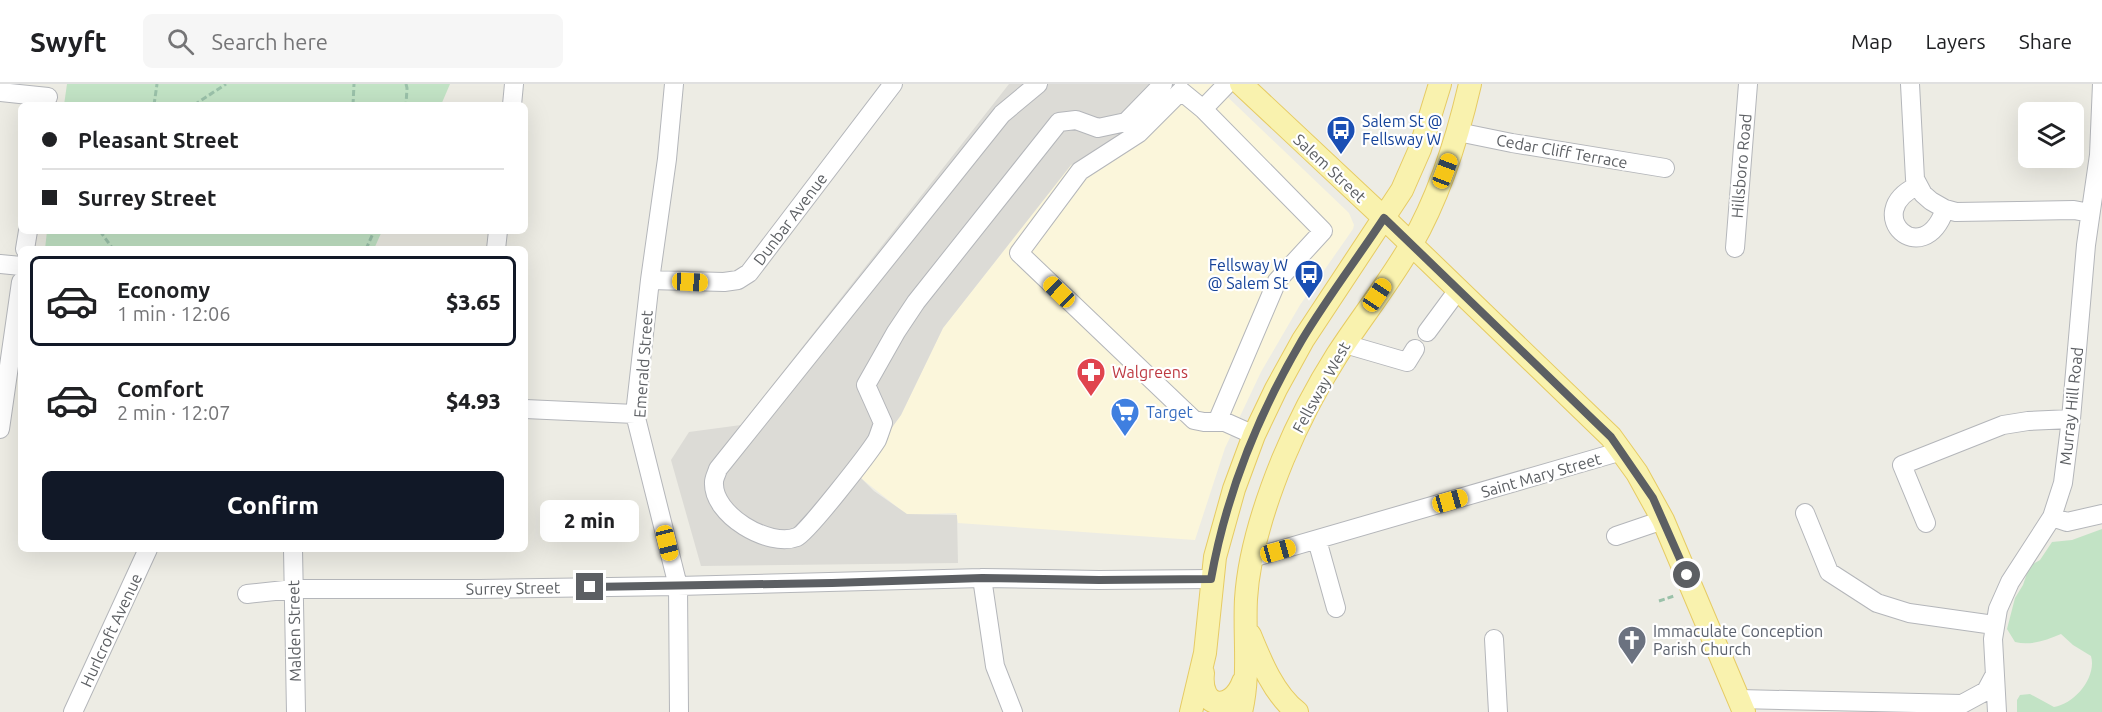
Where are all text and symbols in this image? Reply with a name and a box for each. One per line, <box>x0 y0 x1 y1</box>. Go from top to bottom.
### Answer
search box <box>143 14 563 68</box>
icon: search <box>164 25 197 58</box>
text: Swyft <box>30 26 107 57</box>
text: Search here <box>212 29 328 54</box>
text: Map <box>1851 29 1892 53</box>
text: Layers <box>1925 29 1986 53</box>
text: Share <box>2019 29 2072 53</box>
map controls <box>2018 102 2084 168</box>
button: layers <box>2018 102 2084 168</box>
place label: Salem St @ Fellsway W <box>1362 112 1443 148</box>
street label: Hillsboro Road <box>1727 113 1755 219</box>
bus stop icon: Salem St @ Fellsway W <box>1325 114 1357 156</box>
text: Pleasant Street <box>78 127 239 152</box>
street label: Salem Street <box>1290 130 1370 206</box>
street label: Cedar Cliff Terrace <box>1495 131 1629 171</box>
car <box>1430 151 1460 191</box>
street label: Dunbar Avenue <box>749 169 831 269</box>
text: Surrey Street <box>78 185 217 210</box>
place label: Fellsway W @ Salem St <box>1207 256 1289 292</box>
bus stop icon: Fellsway W @ Salem St <box>1293 258 1325 300</box>
car <box>672 272 708 292</box>
car <box>1040 273 1078 311</box>
icon: car <box>45 274 99 328</box>
car <box>1359 275 1395 315</box>
text: Economy <box>117 277 210 302</box>
text: $3.65 <box>446 289 501 314</box>
text: 1 min · 12:06 <box>117 302 231 325</box>
street label: Emerald Street <box>630 309 656 418</box>
street label: Fellsway West <box>1289 338 1354 436</box>
street label: Murray Hill Road <box>2056 346 2086 466</box>
pharmacy icon: Walgreens <box>1075 356 1107 398</box>
place label: Walgreens <box>1112 363 1188 381</box>
icon: car <box>45 373 99 427</box>
text: Comfort <box>117 376 204 401</box>
text: $4.93 <box>446 388 501 413</box>
supermarket icon: Target <box>1109 396 1141 438</box>
text: 2 min · 12:07 <box>117 401 231 424</box>
place label: Target <box>1146 403 1194 421</box>
street label: Saint Mary Street <box>1479 449 1604 501</box>
button: Confirm <box>42 471 504 540</box>
car <box>1430 487 1470 515</box>
callout: 2 min <box>540 500 640 542</box>
text: 2 min <box>564 509 615 532</box>
car <box>654 523 680 563</box>
car <box>1258 537 1298 565</box>
route start <box>1673 561 1700 588</box>
street label: Hurlcroft Avenue <box>77 570 145 690</box>
route end <box>576 573 603 600</box>
street label: Surrey Street <box>466 578 561 598</box>
street label: Malden Street <box>284 579 304 682</box>
place label: Immaculate Conception Parish Church <box>1653 622 1823 658</box>
church icon: Immaculate Conception Parish Church <box>1616 624 1648 666</box>

